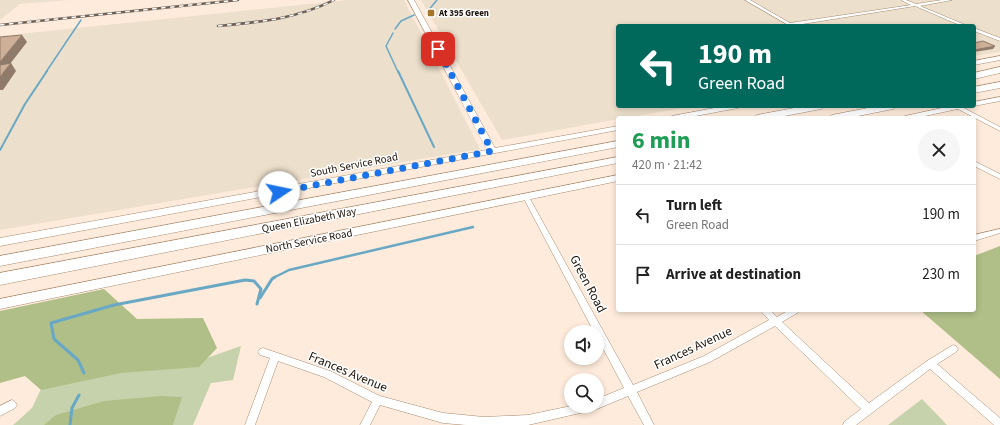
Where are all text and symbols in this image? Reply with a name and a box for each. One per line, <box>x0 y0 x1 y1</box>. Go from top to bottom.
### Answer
place label: At 395 Green <box>438 7 489 20</box>
marker: At 395 Green <box>426 8 436 18</box>
pin <box>421 32 455 66</box>
text: 190 m <box>698 34 772 74</box>
icon: arrive <box>427 38 449 60</box>
icon: left <box>632 40 684 92</box>
text: Green Road <box>698 71 785 96</box>
text: 6 min <box>632 123 690 158</box>
button: close <box>918 129 960 171</box>
street label: South Service Road <box>309 149 399 181</box>
text: 420 m · 21:42 <box>632 156 702 174</box>
position arrow <box>258 171 300 213</box>
text: Turn left <box>666 195 722 216</box>
street label: Queen Elizabeth Way <box>260 203 358 237</box>
icon: left <box>632 204 654 226</box>
text: 190 m <box>922 204 960 225</box>
text: Green Road <box>666 216 729 234</box>
street label: North Service Road <box>264 225 354 257</box>
street label: Green Road <box>565 252 611 316</box>
icon: arrive <box>632 264 654 286</box>
text: Arrive at destination <box>666 264 801 285</box>
text: 230 m <box>922 264 960 285</box>
street label: Frances Avenue <box>651 322 735 374</box>
map controls <box>564 325 604 413</box>
button: sound <box>564 325 604 365</box>
street label: Frances Avenue <box>306 347 390 397</box>
button: search <box>564 373 604 413</box>

